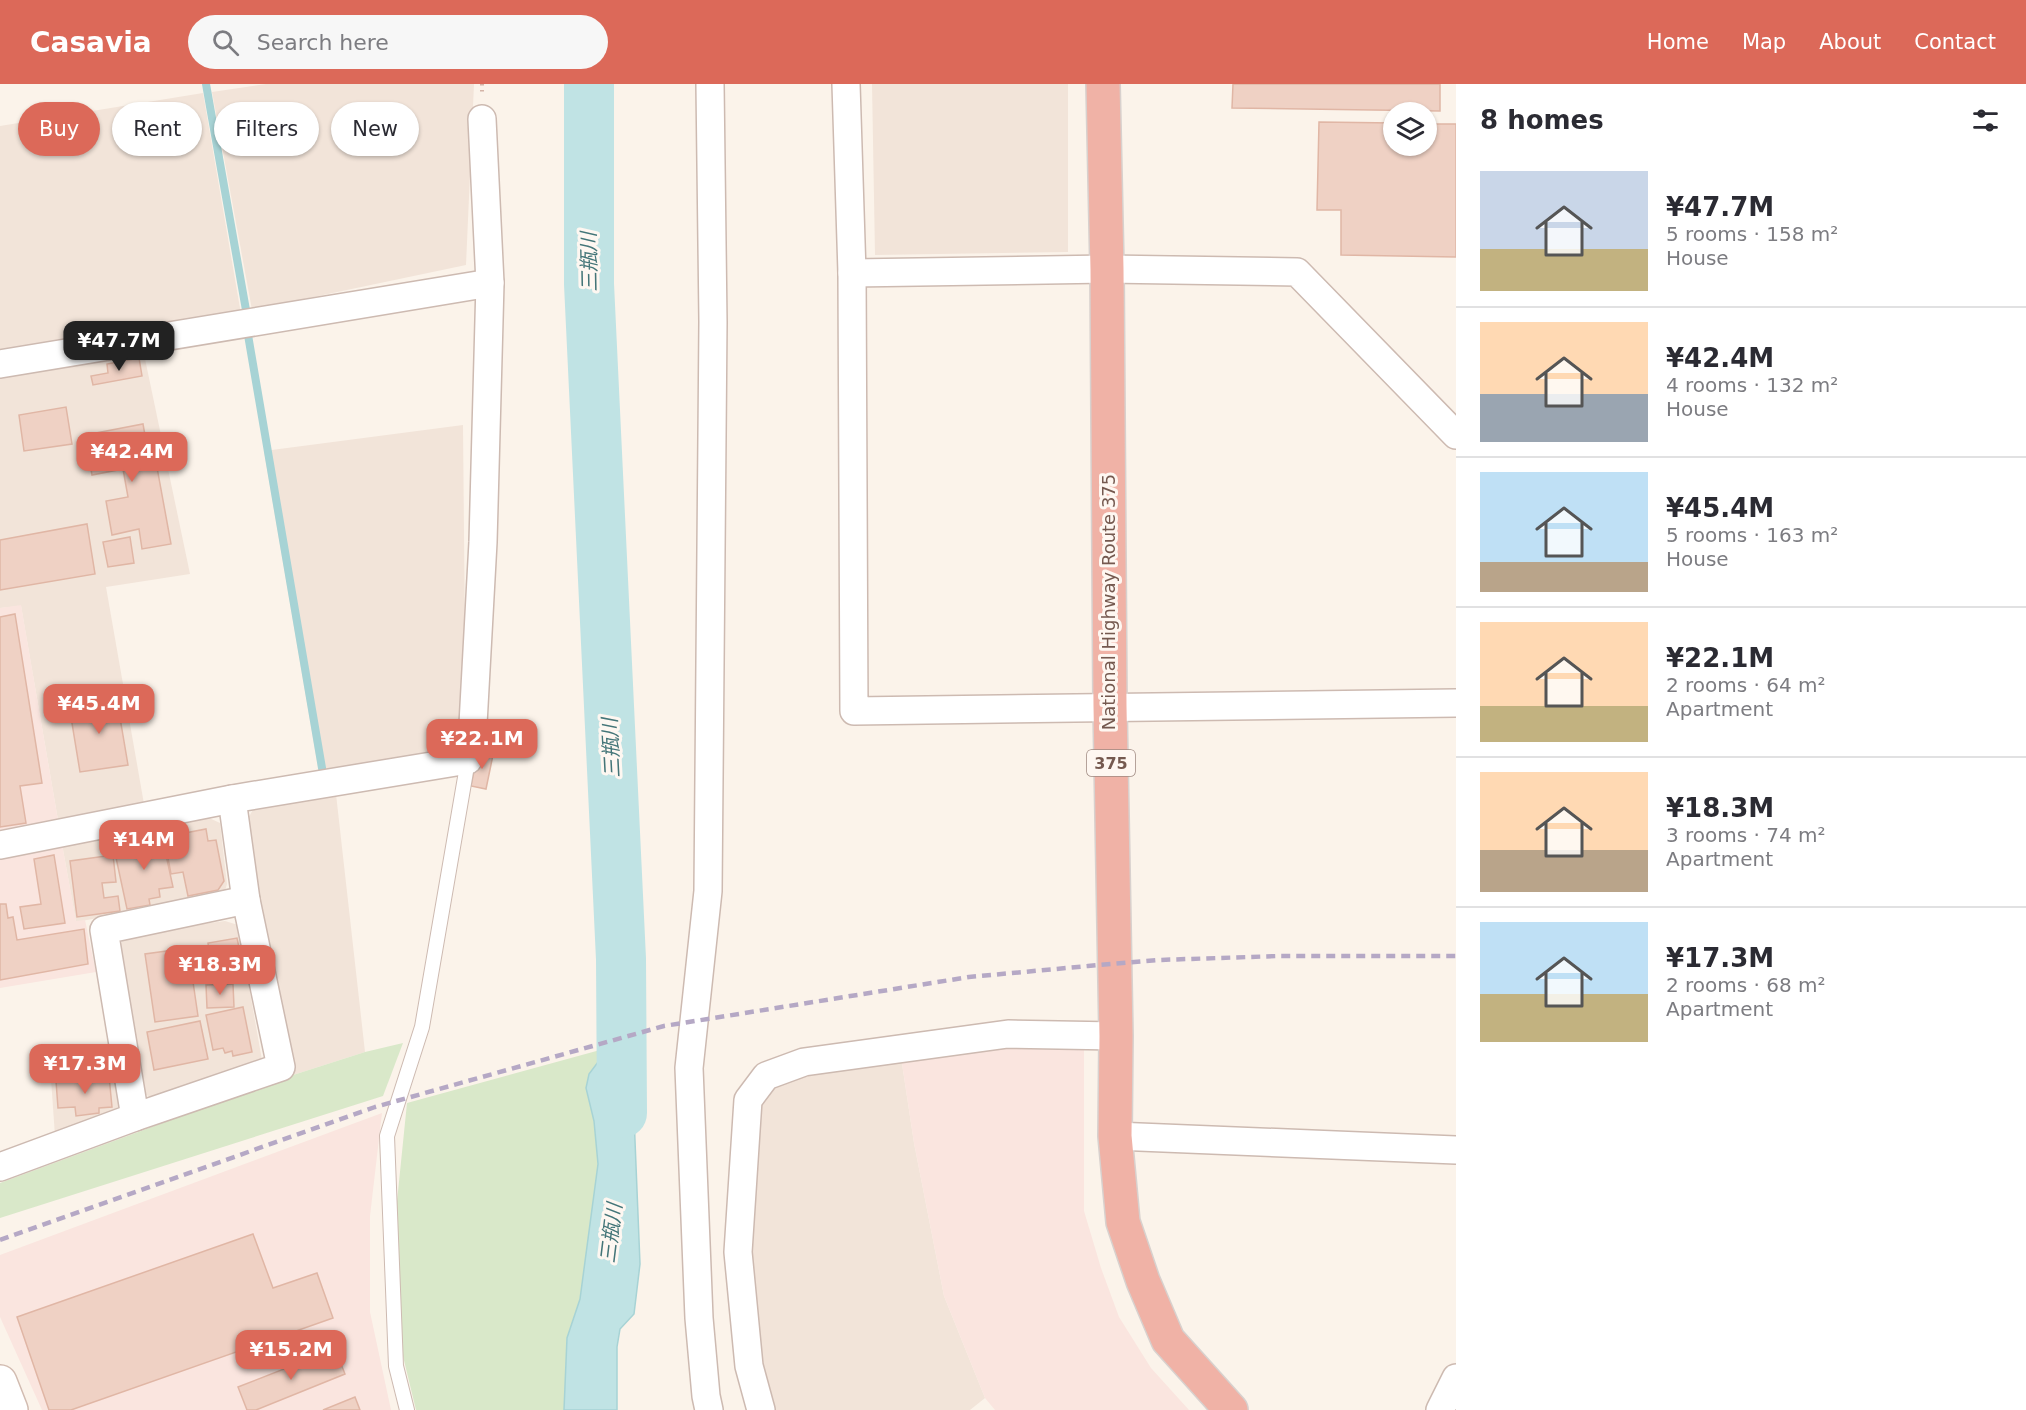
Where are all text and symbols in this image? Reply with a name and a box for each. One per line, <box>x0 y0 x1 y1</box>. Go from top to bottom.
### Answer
search box <box>188 15 608 69</box>
text: Casavia <box>30 26 152 59</box>
icon: search <box>209 26 242 59</box>
text: Search here <box>257 30 389 55</box>
text: Home <box>1647 30 1709 54</box>
text: Map <box>1742 30 1786 54</box>
text: About <box>1819 30 1881 54</box>
text: Contact <box>1914 30 1996 54</box>
chip: Buy <box>18 102 100 156</box>
chip: Rent <box>112 102 202 156</box>
chip: Filters <box>214 102 319 156</box>
chip: New <box>331 102 419 156</box>
map controls <box>1383 102 1437 156</box>
button: layers <box>1383 102 1437 156</box>
icon: filters <box>1969 104 2002 137</box>
text: 8 homes <box>1480 105 1604 135</box>
text: ¥47.7M <box>1666 192 1774 222</box>
icon: home <box>1528 195 1600 267</box>
text: 5 rooms · 158 m² <box>1666 222 1838 246</box>
water label: 三瓶川 <box>576 230 602 292</box>
text: House <box>1666 246 1729 270</box>
pin: ¥47.7M <box>70 321 168 372</box>
text: ¥47.7M <box>77 328 161 352</box>
text: ¥42.4M <box>1666 343 1774 373</box>
icon: home <box>1528 346 1600 418</box>
text: 4 rooms · 132 m² <box>1666 373 1838 397</box>
text: House <box>1666 397 1729 421</box>
pin: ¥42.4M <box>83 432 181 483</box>
text: ¥42.4M <box>90 439 174 463</box>
street label: National Highway Route 375 <box>1098 474 1119 730</box>
text: ¥45.4M <box>1666 493 1774 523</box>
icon: home <box>1528 496 1600 568</box>
text: 5 rooms · 163 m² <box>1666 523 1838 547</box>
text: House <box>1666 547 1729 571</box>
text: ¥22.1M <box>1666 643 1774 673</box>
icon: home <box>1528 646 1600 718</box>
text: 2 rooms · 64 m² <box>1666 673 1826 697</box>
pin: ¥45.4M <box>50 684 148 735</box>
text: ¥45.4M <box>57 691 141 715</box>
text: Apartment <box>1666 697 1773 721</box>
water label: 三瓶川 <box>597 715 625 779</box>
pin: ¥22.1M <box>433 719 531 770</box>
text: ¥22.1M <box>440 726 524 750</box>
road number: 375 <box>1087 750 1135 776</box>
text: ¥18.3M <box>1666 793 1774 823</box>
icon: home <box>1528 796 1600 868</box>
pin: ¥14M <box>108 820 180 871</box>
text: 3 rooms · 74 m² <box>1666 823 1826 847</box>
text: ¥14M <box>113 827 175 851</box>
text: Apartment <box>1666 847 1773 871</box>
text: ¥17.3M <box>1666 943 1774 973</box>
pin: ¥18.3M <box>171 945 269 996</box>
icon: home <box>1528 946 1600 1018</box>
text: ¥18.3M <box>178 952 262 976</box>
text: 2 rooms · 68 m² <box>1666 973 1826 997</box>
text: Apartment <box>1666 997 1773 1021</box>
pin: ¥17.3M <box>36 1044 134 1095</box>
text: ¥17.3M <box>43 1051 127 1075</box>
water label: 三瓶川 <box>595 1200 627 1264</box>
pin: ¥15.2M <box>242 1330 340 1381</box>
text: ¥15.2M <box>249 1337 333 1361</box>

